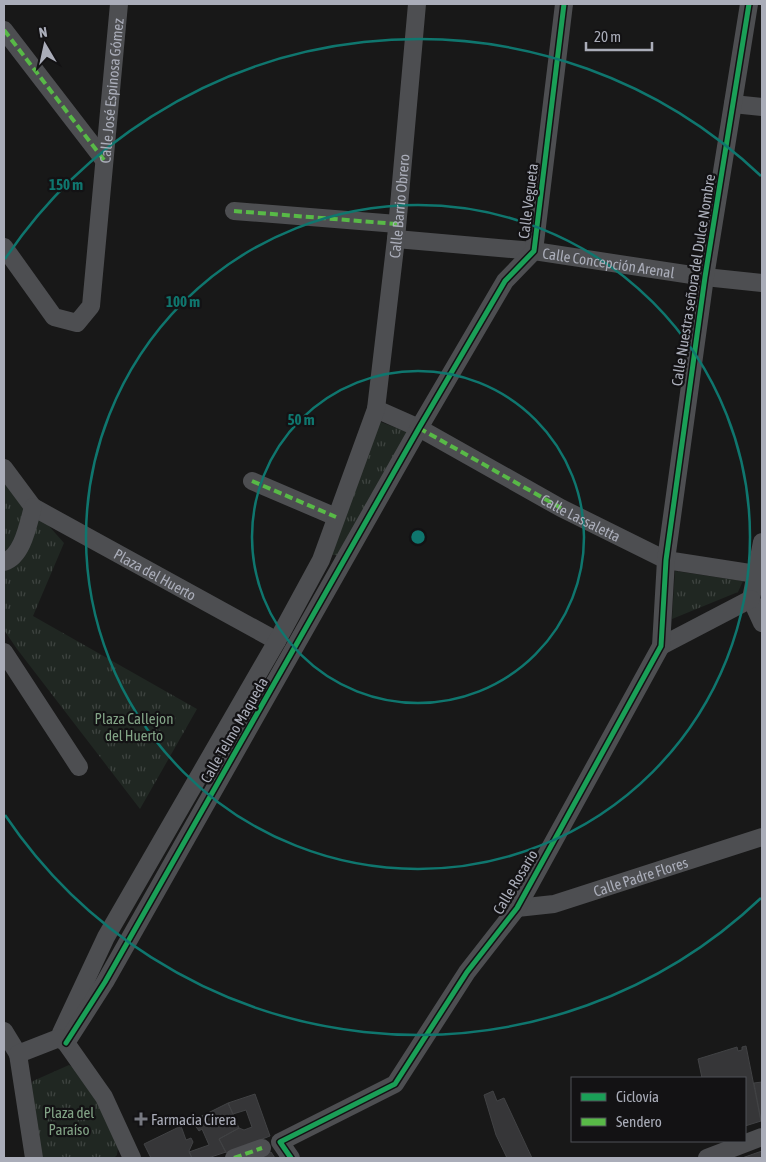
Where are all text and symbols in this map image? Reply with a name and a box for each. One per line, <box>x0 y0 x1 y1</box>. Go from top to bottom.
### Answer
street label: Calle José Espinosa Gómez <box>96 17 126 164</box>
north arrow <box>20 20 70 70</box>
scale bar <box>586 20 652 52</box>
text: N <box>38 24 48 41</box>
text: 20 m <box>594 28 621 45</box>
street label: Calle Barrio Obrero <box>385 153 412 259</box>
street label: Calle Vegueta <box>515 162 541 240</box>
street label: Calle Nuestra señora del Dulce Nombre <box>668 173 718 387</box>
text: 150 m <box>49 176 83 193</box>
street label: Calle Concepción Arenal <box>541 244 676 281</box>
text: 100 m <box>166 293 200 310</box>
text: 50 m <box>288 411 315 428</box>
street label: Calle Lassaletta <box>538 490 624 545</box>
centre of rings <box>409 528 427 546</box>
street label: Plaza del Huerto <box>111 545 199 603</box>
street label: Calle Telmo Maqueda <box>197 674 271 786</box>
park label: Plaza Callejon del Huerto <box>95 710 173 744</box>
street label: Calle Rosario <box>489 847 541 917</box>
street label: Calle Padre Flores <box>591 853 690 899</box>
legend <box>571 1077 746 1142</box>
text: Ciclovía <box>616 1088 659 1105</box>
park label: Plaza del Paraíso <box>44 1104 94 1138</box>
place label: Farmacia Cirera <box>151 1111 237 1128</box>
marker: Farmacia Cirera <box>135 1113 147 1125</box>
text: Sendero <box>616 1113 662 1130</box>

